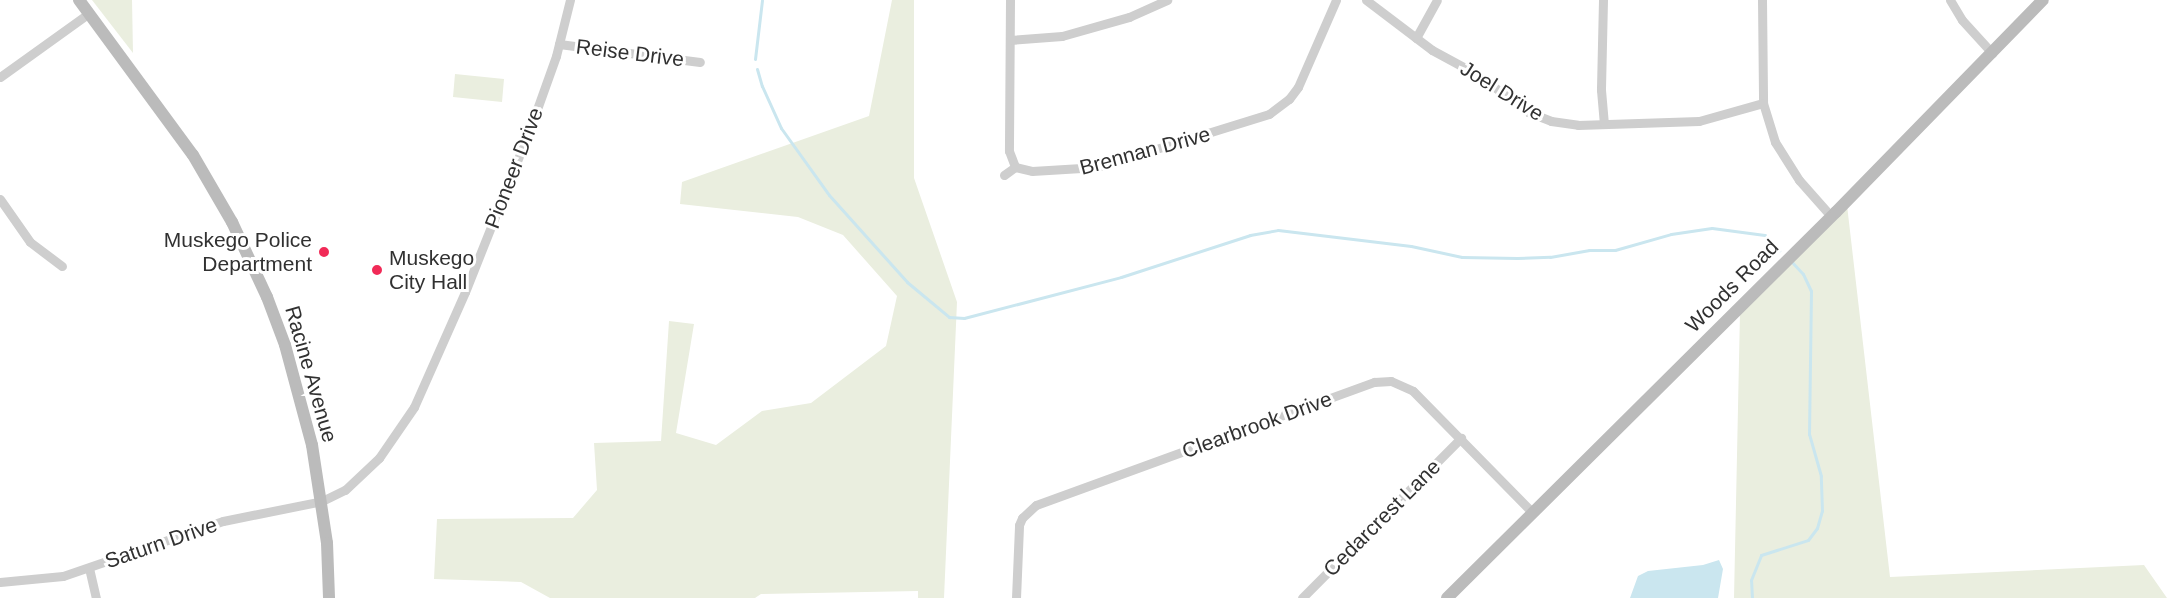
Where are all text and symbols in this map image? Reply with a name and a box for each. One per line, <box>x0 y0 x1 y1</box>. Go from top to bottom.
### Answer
street label: Reise Drive <box>575 34 685 72</box>
street label: Joel Drive <box>1456 56 1548 126</box>
street label: Pioneer Drive <box>479 104 549 232</box>
street label: Brennan Drive <box>1077 121 1213 181</box>
place label: Muskego Police Department <box>164 227 312 277</box>
street label: Woods Road <box>1680 234 1784 338</box>
marker: Muskego Police Department <box>317 245 331 259</box>
place label: Muskego City Hall <box>389 245 474 295</box>
marker: Muskego City Hall <box>370 263 384 277</box>
street label: Racine Avenue <box>279 302 343 446</box>
street label: Clearbrook Drive <box>1179 386 1335 464</box>
street label: Cedarcrest Lane <box>1318 454 1446 582</box>
street label: Saturn Drive <box>102 512 220 574</box>

